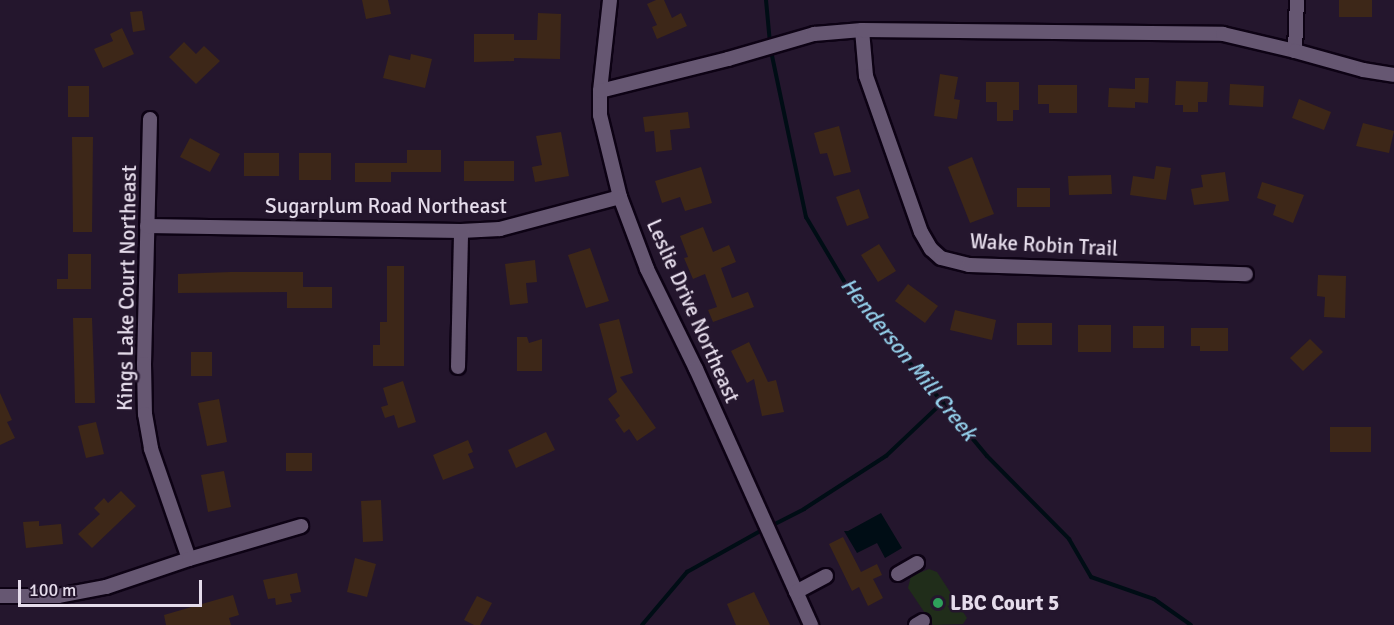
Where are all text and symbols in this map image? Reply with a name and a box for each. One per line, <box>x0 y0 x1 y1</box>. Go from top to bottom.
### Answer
street label: Kings Lake Court Northeast <box>112 165 142 411</box>
street label: Sugarplum Road Northeast <box>265 193 507 219</box>
street label: Leslie Drive Northeast <box>641 215 745 407</box>
street label: Wake Robin Trail <box>969 229 1119 261</box>
water label: Henderson Mill Creek <box>835 272 983 446</box>
scale bar <box>21 568 206 606</box>
text: 100 m <box>29 579 76 601</box>
place label: LBC Court 5 <box>950 590 1059 616</box>
marker: LBC Court 5 <box>931 596 945 610</box>

